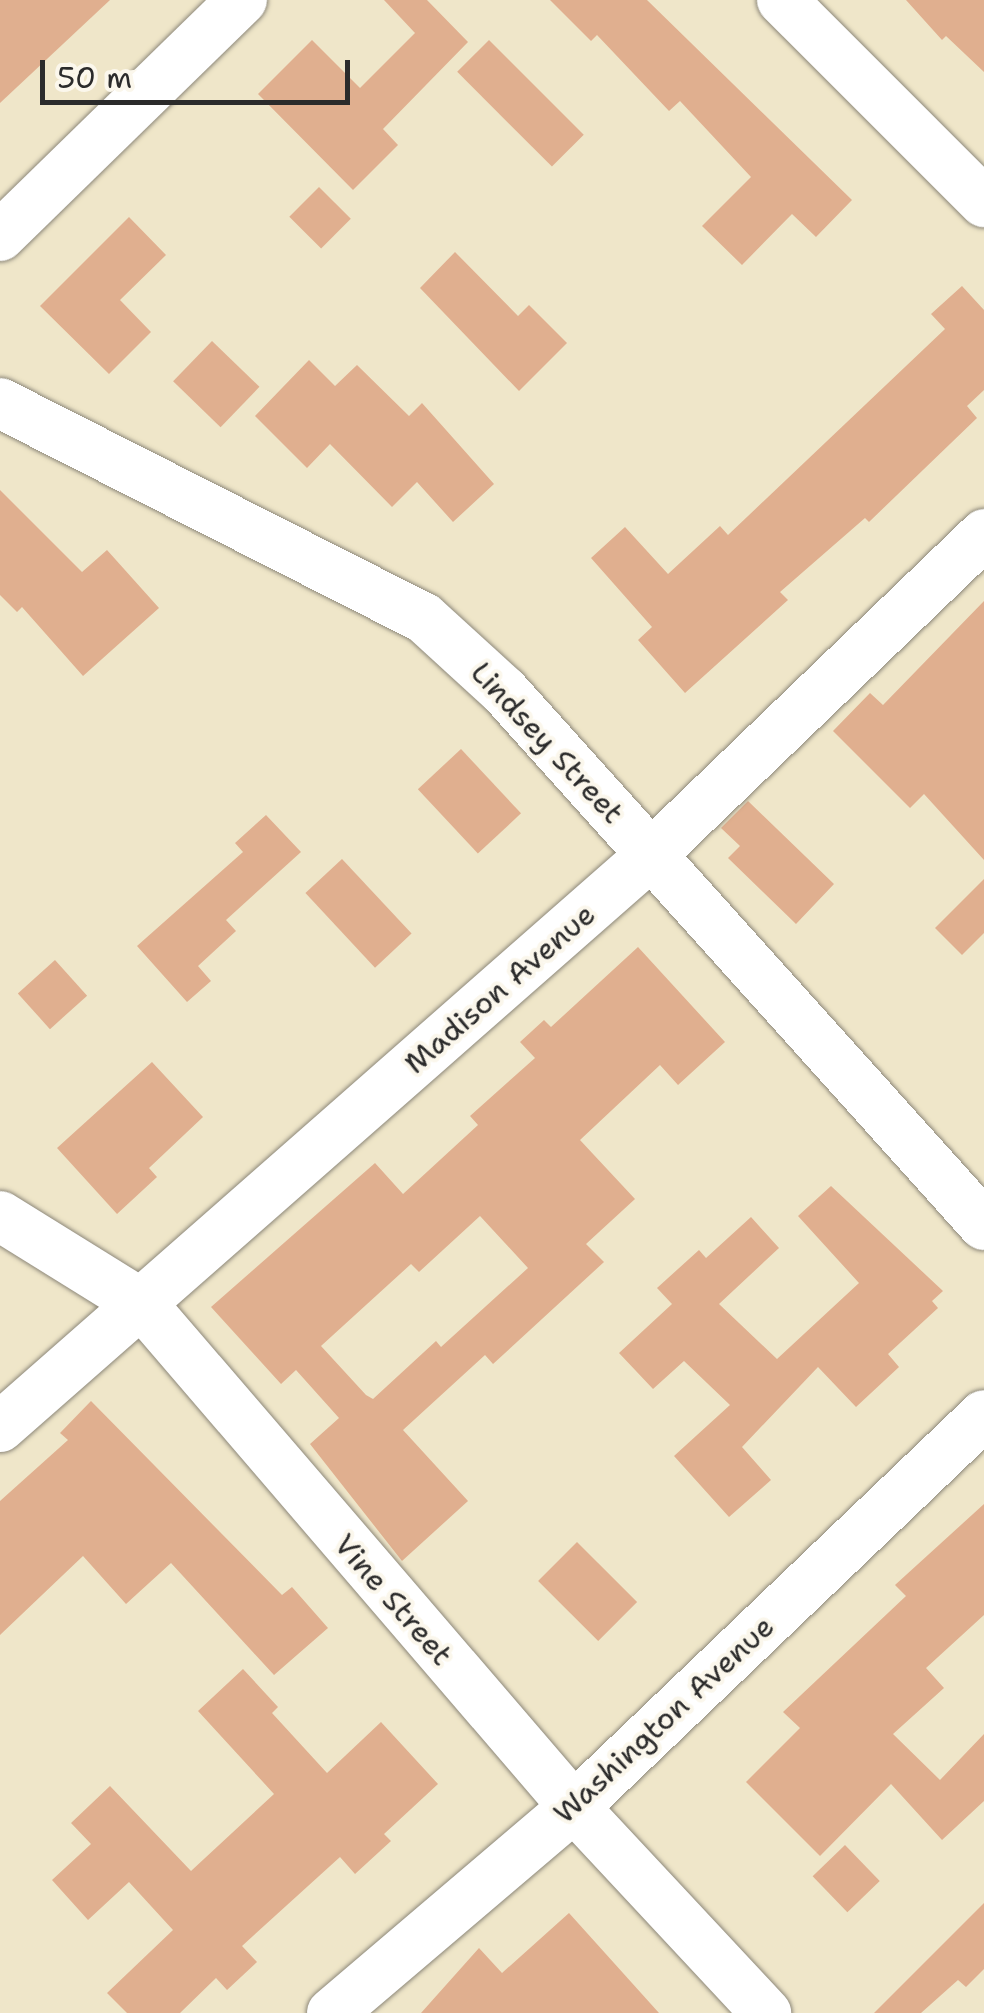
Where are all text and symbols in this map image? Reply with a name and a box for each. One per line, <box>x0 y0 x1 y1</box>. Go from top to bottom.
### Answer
scale bar <box>45 40 355 102</box>
text: 50 m <box>57 57 132 98</box>
street label: Lindsey Street <box>463 655 631 831</box>
street label: Madison Avenue <box>397 896 603 1082</box>
street label: Vine Street <box>326 1527 460 1673</box>
street label: Washington Avenue <box>546 1609 782 1831</box>

